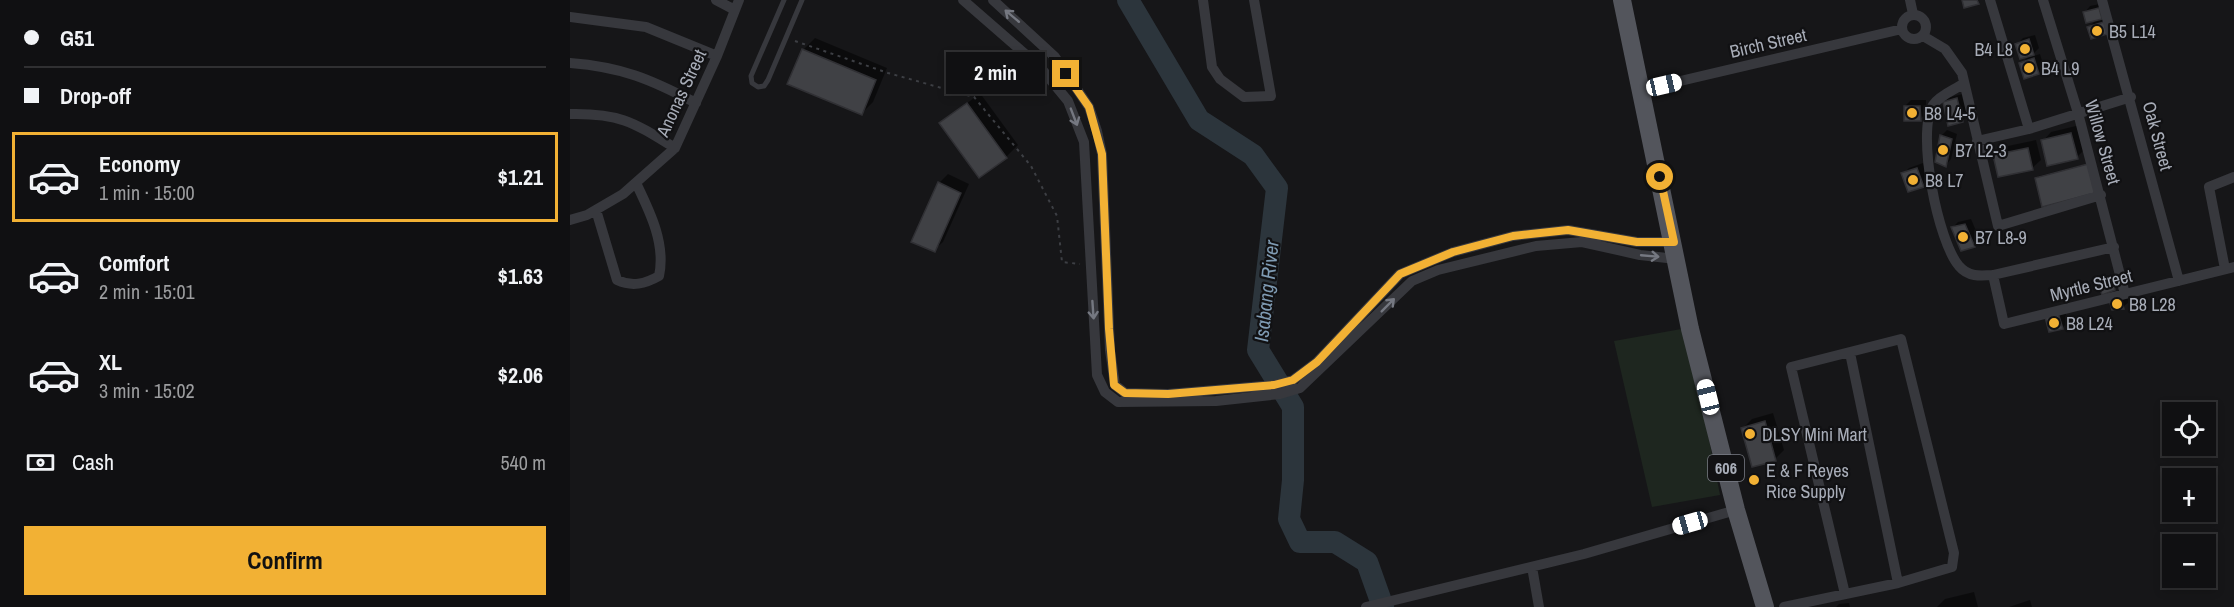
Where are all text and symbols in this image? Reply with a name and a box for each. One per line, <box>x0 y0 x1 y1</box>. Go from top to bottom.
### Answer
one-way arrow <box>1005 9 1020 23</box>
place label: B5 L14 <box>2109 19 2156 44</box>
street label: Birch Street <box>1727 22 1809 64</box>
text: G51 <box>60 23 94 53</box>
marker: B5 L14 <box>2090 24 2104 38</box>
place label: B4 L8 <box>1974 37 2013 62</box>
marker: B4 L8 <box>2018 42 2032 56</box>
street label: Anonas Street <box>649 45 712 142</box>
callout: 2 min <box>946 53 1045 95</box>
place label: B4 L9 <box>2041 56 2080 81</box>
text: 2 min <box>974 59 1017 86</box>
route end <box>1052 60 1079 87</box>
marker: B4 L9 <box>2022 61 2036 75</box>
car <box>1644 72 1684 98</box>
text: Drop-off <box>60 81 131 111</box>
street label: Willow Street <box>2079 97 2127 187</box>
street label: Oak Street <box>2137 99 2179 173</box>
place label: B8 L4-5 <box>1924 101 1976 126</box>
marker: B8 L4-5 <box>1905 106 1919 120</box>
one-way arrow <box>1069 108 1080 126</box>
place label: B7 L2-3 <box>1955 138 2007 163</box>
marker: B7 L2-3 <box>1936 143 1950 157</box>
text: Economy <box>99 149 180 179</box>
icon: car <box>27 150 81 204</box>
text: $1.21 <box>498 162 543 192</box>
route start <box>1646 163 1673 190</box>
place label: B8 L7 <box>1925 168 1964 193</box>
marker: B8 L7 <box>1906 173 1920 187</box>
text: 1 min · 15:00 <box>99 179 195 206</box>
place label: B7 L8-9 <box>1975 225 2027 250</box>
marker: B7 L8-9 <box>1956 230 1970 244</box>
water label: Isabang River <box>1247 238 1285 343</box>
text: Comfort <box>99 248 169 278</box>
icon: car <box>27 249 81 303</box>
one-way arrow <box>1640 251 1659 262</box>
text: $1.63 <box>498 261 543 291</box>
street label: Myrtle Street <box>2047 263 2135 307</box>
text: 2 min · 15:01 <box>99 278 195 305</box>
place label: B8 L28 <box>2129 292 2176 317</box>
marker: B8 L28 <box>2110 297 2124 311</box>
one-way arrow <box>1380 298 1395 313</box>
one-way arrow <box>1088 300 1099 320</box>
place label: B8 L24 <box>2066 311 2113 336</box>
marker: B8 L24 <box>2047 316 2061 330</box>
text: XL <box>99 347 122 377</box>
icon: car <box>27 348 81 402</box>
text: $2.06 <box>498 360 543 390</box>
text: 3 min · 15:02 <box>99 377 195 404</box>
car <box>1695 377 1721 417</box>
map controls <box>2162 402 2216 588</box>
button: locate <box>2162 402 2216 456</box>
place label: DLSY Mini Mart <box>1762 422 1867 447</box>
marker: DLSY Mini Mart <box>1743 427 1757 441</box>
icon: cash <box>24 446 57 479</box>
text: Cash <box>72 447 114 477</box>
text: 540 m <box>500 449 546 476</box>
road number: 606 <box>1708 455 1744 481</box>
place label: E & F Reyes Rice Supply <box>1766 458 1849 504</box>
button: + <box>2162 468 2216 522</box>
marker: E & F Reyes Rice Supply <box>1747 473 1761 487</box>
car <box>1670 509 1710 537</box>
button: Confirm <box>24 526 546 595</box>
button: − <box>2162 534 2216 588</box>

